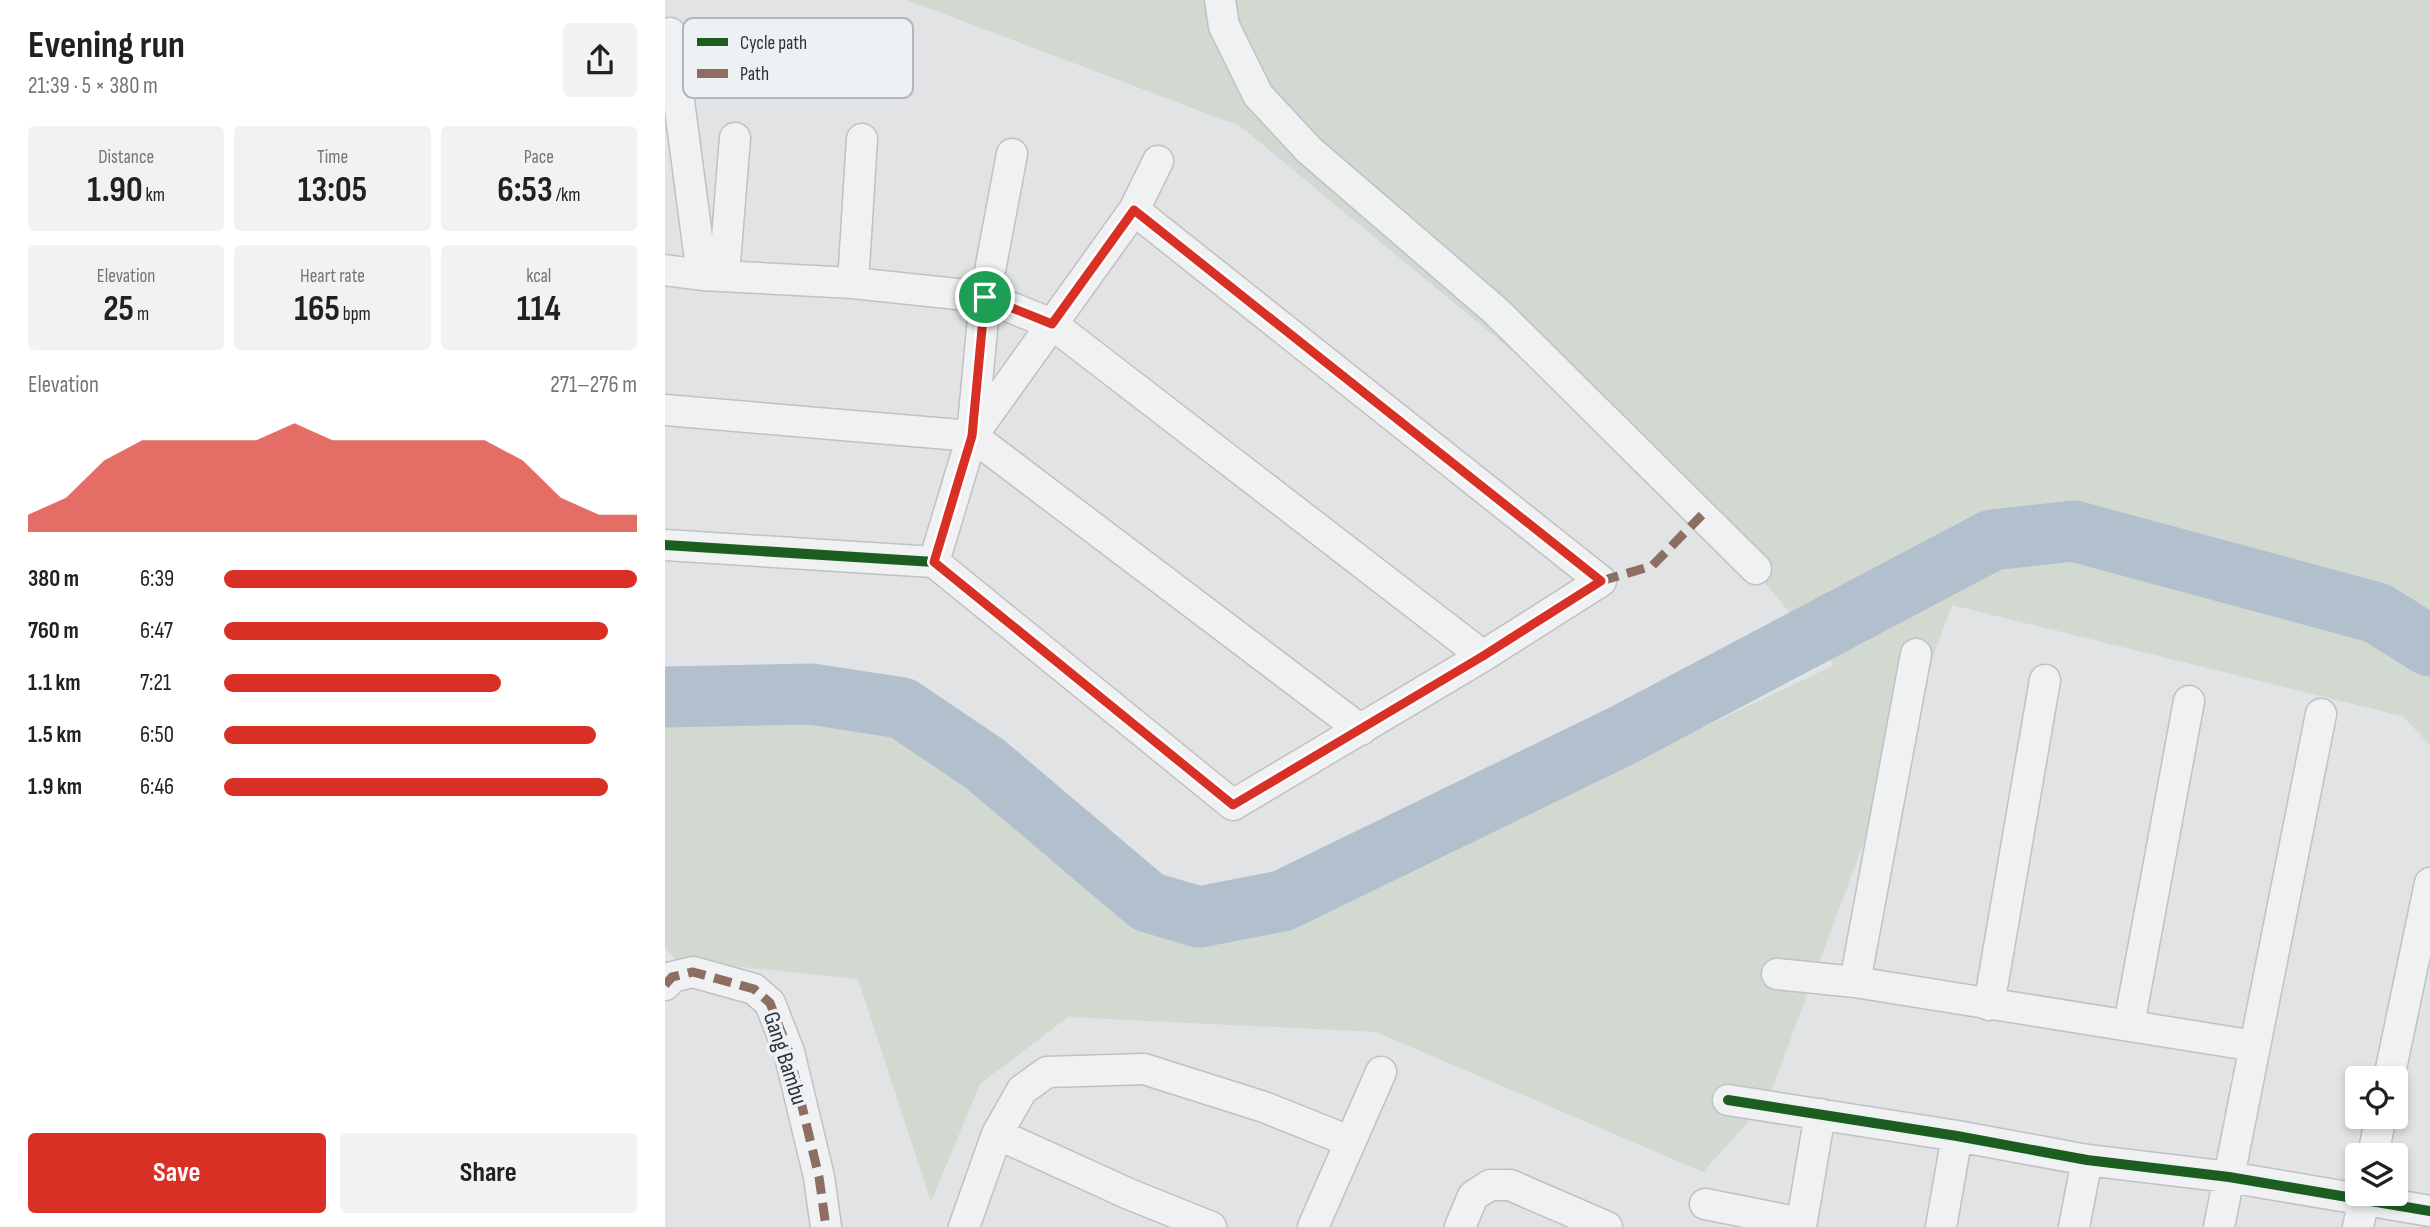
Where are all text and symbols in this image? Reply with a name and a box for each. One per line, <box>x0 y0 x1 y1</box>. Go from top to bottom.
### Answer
legend <box>683 18 913 98</box>
text: Evening run <box>28 23 185 68</box>
button: share <box>563 23 637 97</box>
text: Cycle path <box>740 32 807 55</box>
text: Path <box>740 63 769 86</box>
text: 21:39 · 5 × 380 m <box>28 72 158 100</box>
text: Distance <box>98 146 154 169</box>
text: Time <box>317 146 348 169</box>
text: Pace <box>524 146 554 169</box>
text: 1.90 <box>87 169 143 212</box>
text: 13:05 <box>298 169 367 212</box>
text: 6:53 <box>497 169 553 212</box>
text: km <box>143 184 165 207</box>
text: /km <box>553 184 580 207</box>
text: Elevation <box>97 265 155 288</box>
text: Heart rate <box>300 265 365 288</box>
text: kcal <box>526 265 551 288</box>
pin <box>955 267 1015 327</box>
icon: arrive <box>966 278 1004 316</box>
text: 25 <box>103 288 134 331</box>
text: 165 <box>294 288 340 331</box>
text: 114 <box>517 288 561 331</box>
text: m <box>134 303 149 326</box>
text: bpm <box>340 303 371 326</box>
text: Elevation <box>28 371 99 399</box>
text: 271–276 m <box>550 371 637 399</box>
text: 380 m <box>28 565 79 593</box>
text: 6:39 <box>140 565 174 593</box>
text: 760 m <box>28 617 79 645</box>
text: 6:47 <box>140 617 173 645</box>
text: 1.1 km <box>28 669 81 697</box>
text: 7:21 <box>140 669 171 697</box>
text: 1.5 km <box>28 721 81 749</box>
text: 6:50 <box>140 721 174 749</box>
text: 1.9 km <box>28 773 82 801</box>
text: 6:46 <box>140 773 174 801</box>
street label: Gang Bambu <box>757 1008 813 1108</box>
map controls <box>2345 1066 2408 1206</box>
button: locate <box>2345 1066 2408 1129</box>
button: Save <box>28 1133 326 1213</box>
button: Share <box>340 1133 637 1213</box>
button: layers <box>2345 1143 2408 1206</box>

